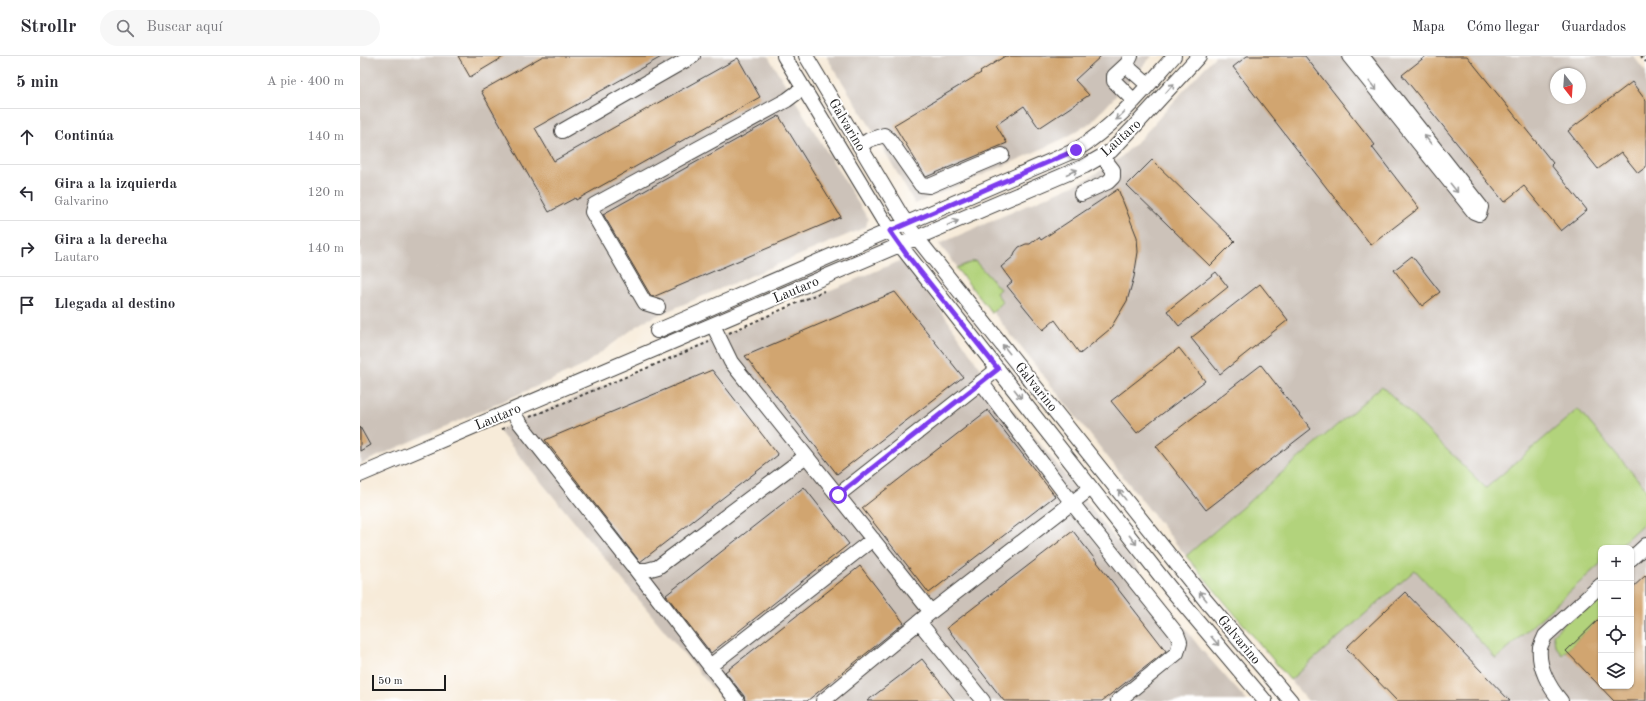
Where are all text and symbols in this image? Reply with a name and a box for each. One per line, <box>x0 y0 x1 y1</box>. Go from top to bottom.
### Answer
search box <box>100 10 380 46</box>
icon: search <box>114 17 136 39</box>
text: Strollr <box>20 18 76 37</box>
text: Buscar aquí <box>146 20 223 35</box>
text: Mapa <box>1412 20 1445 34</box>
text: Cómo llegar <box>1467 20 1539 34</box>
text: Guardados <box>1561 20 1626 34</box>
north arrow <box>1550 68 1586 104</box>
text: 5 min <box>16 74 59 91</box>
text: A pie · 400 m <box>267 75 344 88</box>
one-way arrow <box>1369 81 1377 92</box>
one-way arrow <box>1165 83 1174 94</box>
street label: Galvarino <box>826 96 868 154</box>
one-way arrow <box>1115 111 1125 121</box>
street label: Lautaro <box>1098 117 1144 159</box>
icon: ahead <box>16 126 38 148</box>
text: Continúa <box>54 129 114 144</box>
text: 140 m <box>307 130 344 143</box>
one-way arrow <box>1424 134 1433 145</box>
route end <box>1067 141 1085 159</box>
one-way arrow <box>1066 168 1078 175</box>
text: Gira a la izquierda <box>54 177 177 192</box>
icon: left <box>16 182 38 204</box>
one-way arrow <box>1450 183 1459 193</box>
text: 120 m <box>307 186 344 199</box>
text: Galvarino <box>54 195 109 208</box>
one-way arrow <box>946 218 958 226</box>
text: Gira a la derecha <box>54 233 168 248</box>
icon: right <box>16 238 38 260</box>
text: 140 m <box>307 242 344 255</box>
text: Lautaro <box>54 251 99 264</box>
street label: Lautaro <box>771 274 821 306</box>
icon: arrive <box>16 294 38 316</box>
text: Llegada al destino <box>54 297 175 312</box>
one-way arrow <box>1002 344 1010 355</box>
street label: Galvarino <box>1012 360 1060 414</box>
one-way arrow <box>1013 388 1022 399</box>
street label: Lautaro <box>473 401 523 433</box>
route start <box>829 486 847 504</box>
one-way arrow <box>1118 489 1126 500</box>
one-way arrow <box>1128 535 1137 546</box>
map controls <box>1598 545 1634 689</box>
button: + <box>1598 545 1634 581</box>
button: − <box>1598 581 1634 617</box>
one-way arrow <box>1199 591 1207 602</box>
street label: Galvarino <box>1215 613 1263 667</box>
button: locate <box>1598 617 1634 653</box>
one-way arrow <box>1210 636 1219 646</box>
button: layers <box>1598 653 1634 689</box>
scale bar <box>372 673 446 692</box>
text: 50 m <box>378 676 403 687</box>

